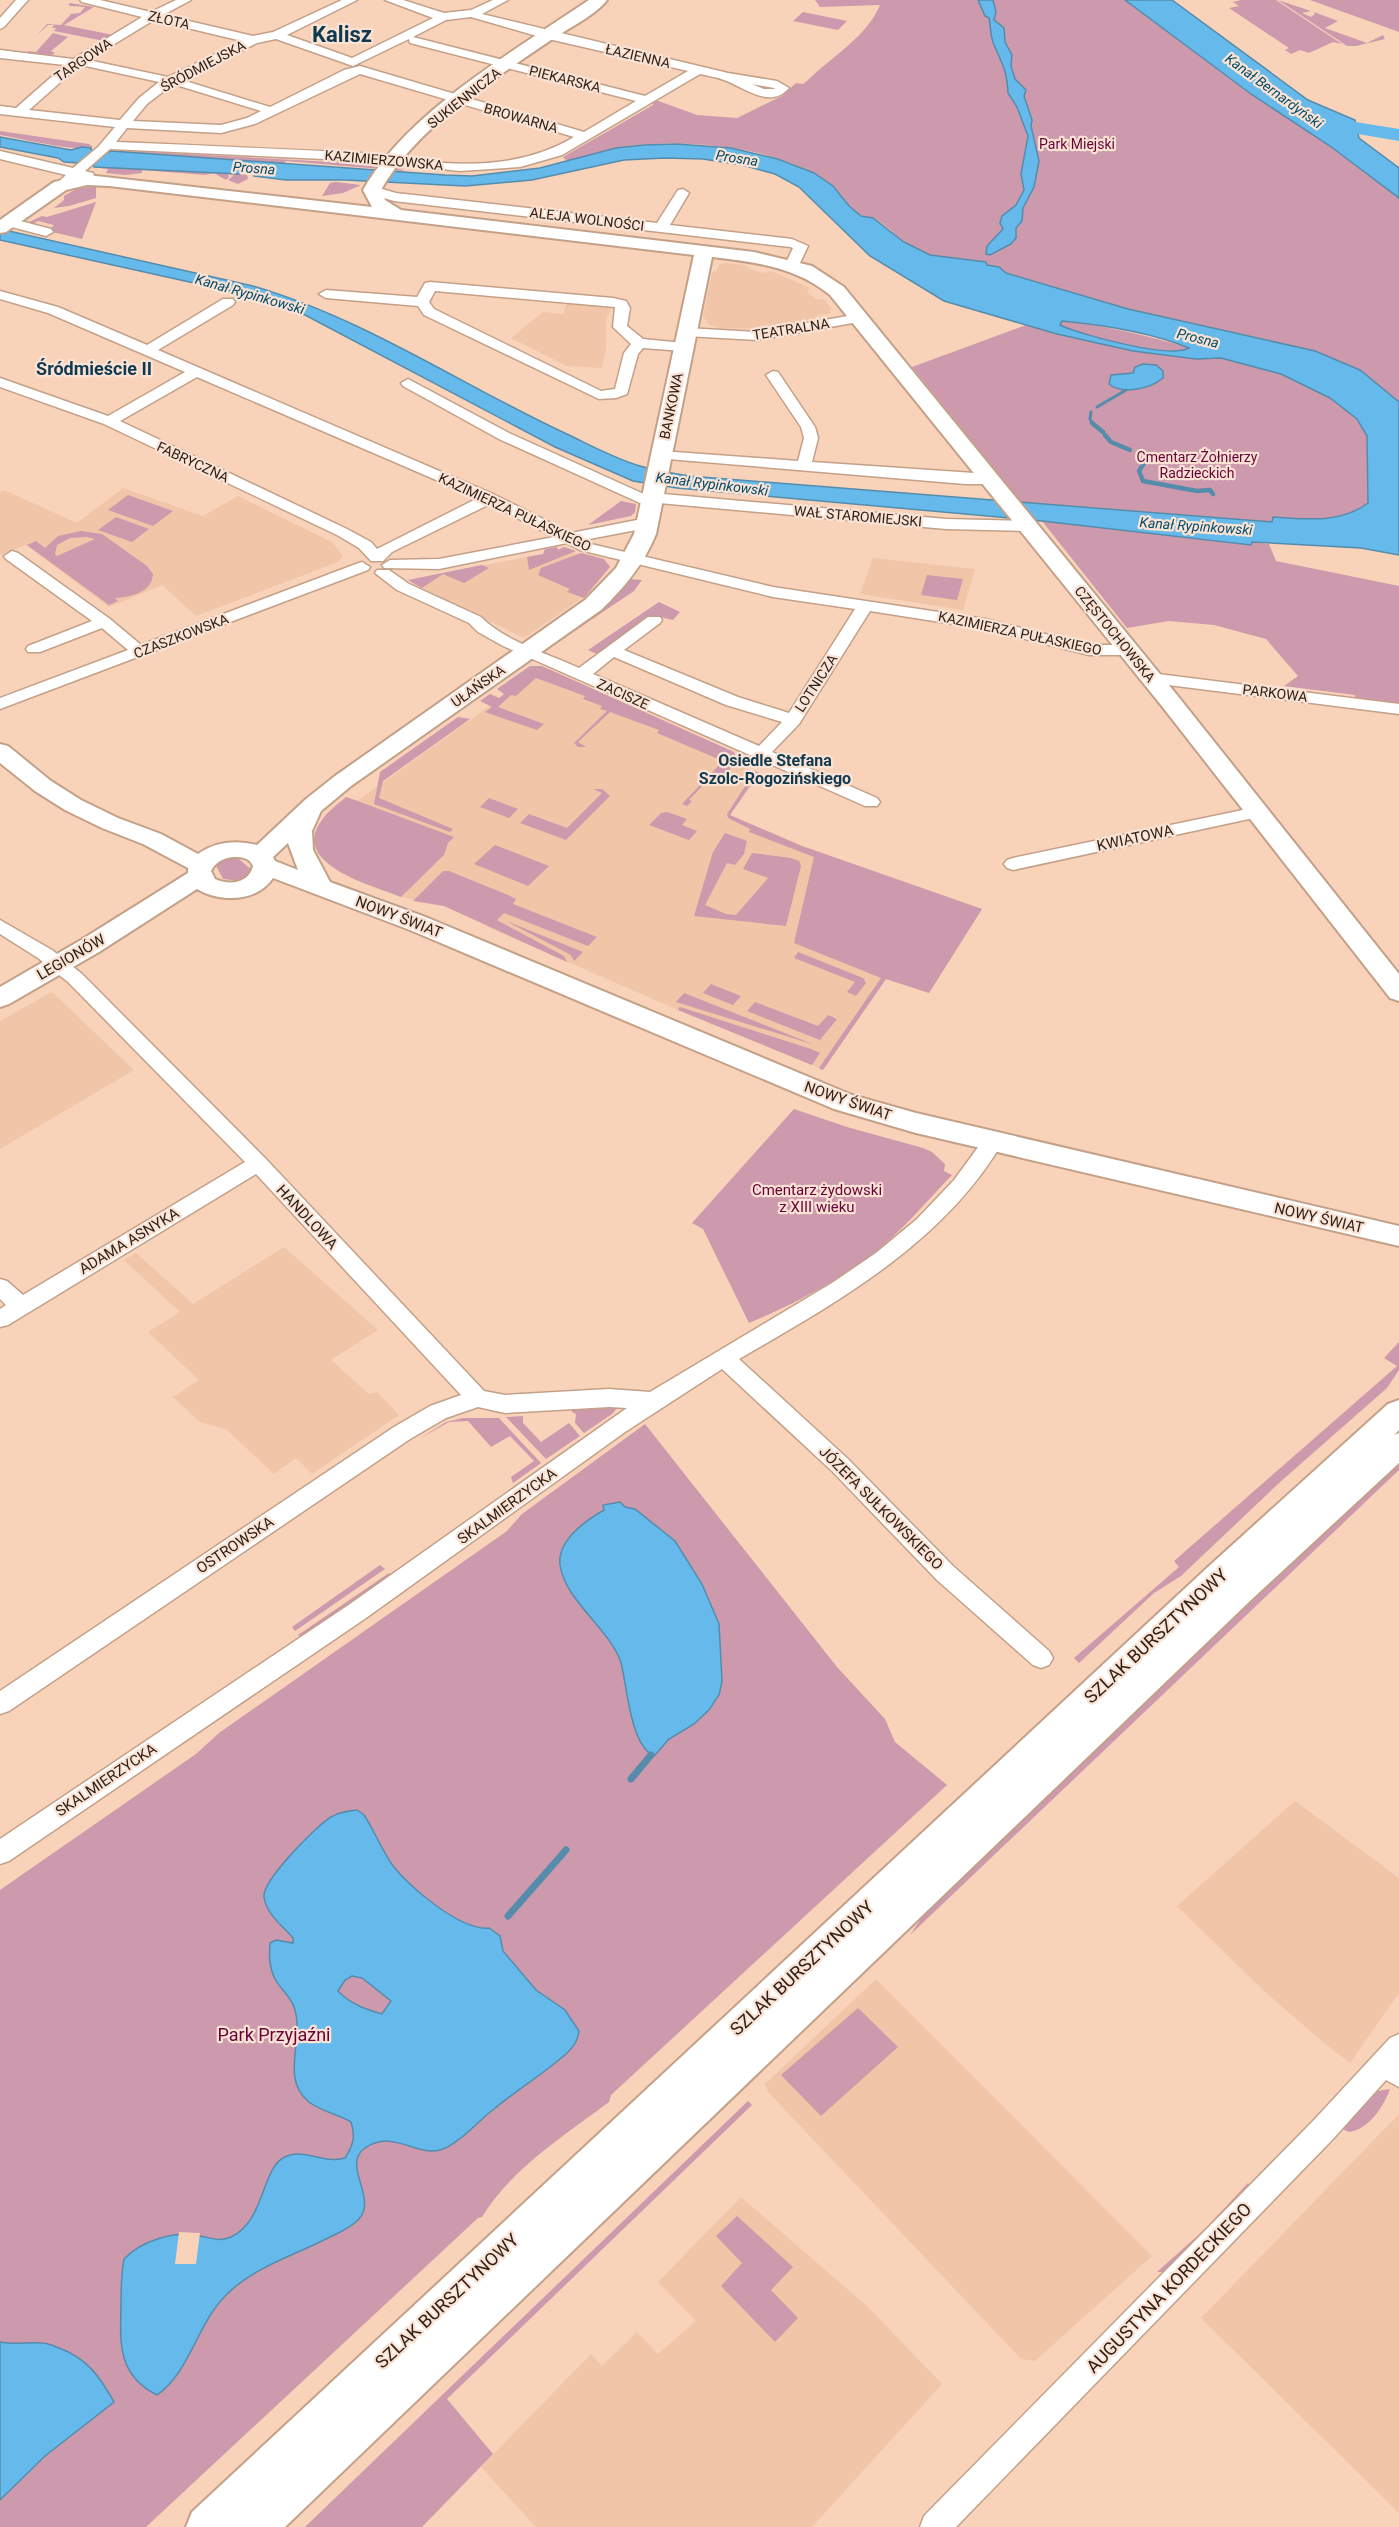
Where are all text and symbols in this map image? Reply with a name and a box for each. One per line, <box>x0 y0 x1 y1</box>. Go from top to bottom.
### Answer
street label: ZŁOTA <box>147 7 191 33</box>
district label: Kalisz <box>312 22 372 47</box>
street label: TARGOWA <box>51 35 115 85</box>
street label: ŚRÓDMIEJSKA <box>157 36 248 95</box>
street label: ŁAZIENNA <box>604 41 672 71</box>
water label: Kanał Bernardyński <box>1222 50 1326 132</box>
street label: PIEKARSKA <box>527 62 603 96</box>
street label: SUKIENNICZA <box>424 64 504 132</box>
street label: BROWARNA <box>482 100 560 136</box>
park label: Park Miejski <box>1039 136 1115 152</box>
street label: KAZIMIERZOWSKA <box>324 147 444 173</box>
water label: Prosna <box>715 147 759 169</box>
water label: Prosna <box>232 159 276 177</box>
street label: ALEJA WOLNOŚCI <box>529 203 645 234</box>
water label: Kanał Rypinkowski <box>193 271 307 317</box>
street label: TEATRALNA <box>751 315 831 343</box>
water label: Prosna <box>1175 325 1221 351</box>
district label: Śródmieście II <box>36 358 152 379</box>
street label: BANKOWA <box>656 371 686 441</box>
street label: FABRYCZNA <box>154 438 232 486</box>
park label: Cmentarz Żołnierzy Radzieckich <box>1137 449 1258 481</box>
water label: Kanał Rypinkowski <box>655 469 770 499</box>
street label: KAZIMIERZA PUŁASKIEGO <box>436 470 594 554</box>
street label: WAŁ STAROMIEJSKI <box>793 502 923 530</box>
water label: Kanał Rypinkowski <box>1139 514 1254 538</box>
street label: CZĘSTOCHOWSKA <box>1071 583 1159 685</box>
street label: KAZIMIERZA PUŁASKIEGO <box>937 608 1103 658</box>
street label: CZASZKOWSKA <box>131 611 231 661</box>
street label: LOTNICZA <box>791 651 841 715</box>
street label: UŁAŃSKA <box>447 661 508 710</box>
street label: ZACISZE <box>595 675 651 713</box>
street label: PARKOWA <box>1242 681 1308 705</box>
district label: Osiedle Stefana Szolc-Rogozińskiego <box>699 751 851 788</box>
street label: KWIATOWA <box>1095 821 1175 855</box>
street label: NOWY ŚWIAT <box>353 892 445 942</box>
street label: LEGIONÓW <box>34 930 108 984</box>
street label: NOWY ŚWIAT <box>802 1078 894 1124</box>
street label: HANDLOWA <box>272 1181 342 1253</box>
park label: Cmentarz żydowski z XIII wieku <box>752 1181 882 1216</box>
street label: NOWY ŚWIAT <box>1273 1199 1366 1237</box>
street label: ADAMA ASNYKA <box>76 1204 182 1278</box>
street label: JÓZEFA SUŁKOWSKIEGO <box>815 1442 947 1574</box>
street label: SKALMIERZYCKA <box>454 1464 560 1548</box>
street label: OSTROWSKA <box>193 1512 277 1577</box>
street label: SZLAK BURSZTYNOWY <box>1080 1564 1232 1707</box>
street label: SKALMIERZYCKA <box>52 1739 160 1820</box>
street label: SZLAK BURSZTYNOWY <box>726 1896 878 2039</box>
park label: Park Przyjaźni <box>218 2024 330 2045</box>
street label: AUGUSTYNA KORDECKIEGO <box>1082 2198 1255 2377</box>
street label: SZLAK BURSZTYNOWY <box>371 2229 523 2372</box>

